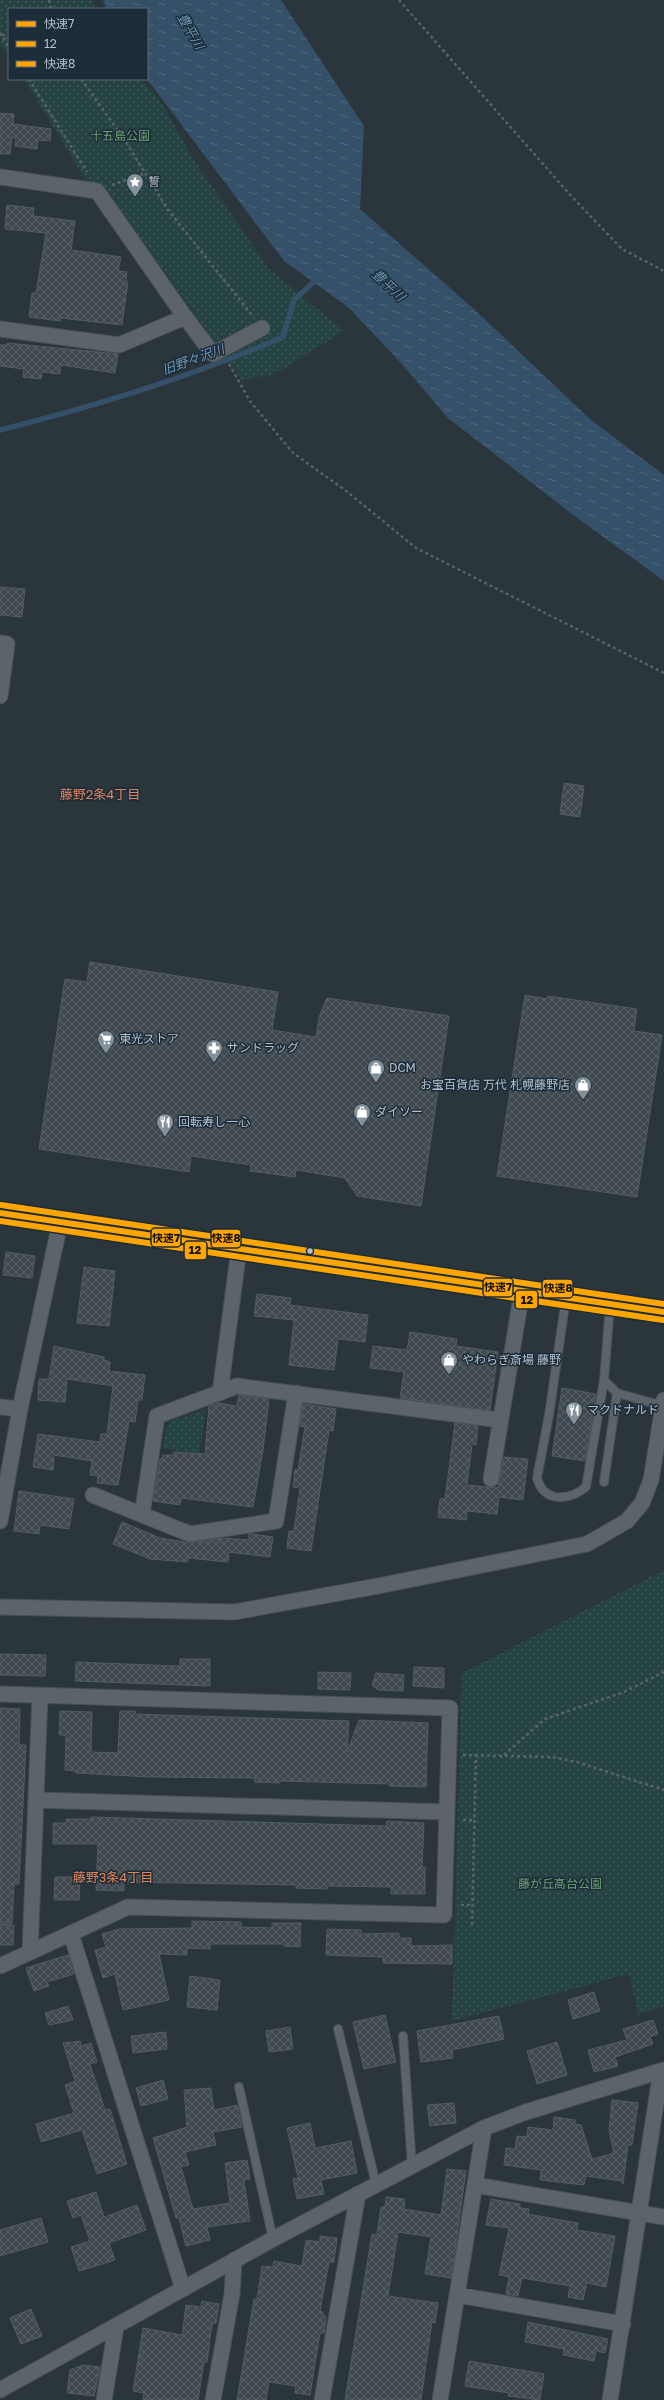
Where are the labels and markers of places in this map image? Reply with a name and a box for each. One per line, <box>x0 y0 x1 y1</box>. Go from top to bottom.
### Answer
place icon: 誓 <box>125 172 145 197</box>
place label: 誓 <box>148 174 160 189</box>
supermarket icon: 東光ストア <box>96 1029 116 1054</box>
place label: 東光ストア <box>119 1031 179 1046</box>
pharmacy icon: サンドラッグ <box>204 1038 224 1063</box>
place label: サンドラッグ <box>227 1040 299 1055</box>
shop icon: DCM <box>366 1058 386 1083</box>
place label: DCM <box>389 1060 416 1075</box>
shop icon: お宝百貨店 万代 札幌藤野店 <box>573 1075 593 1100</box>
place label: お宝百貨店 万代 札幌藤野店 <box>420 1077 570 1092</box>
shop icon: ダイソー <box>352 1102 372 1127</box>
place label: ダイソー <box>375 1104 423 1119</box>
restaurant icon: 回転寿し一心 <box>155 1112 175 1137</box>
place label: 回転寿し一心 <box>178 1114 250 1129</box>
unlabelled marker <box>305 1246 315 1256</box>
shop icon: やわらぎ斎場 藤野 <box>439 1350 459 1375</box>
place label: やわらぎ斎場 藤野 <box>462 1352 561 1367</box>
restaurant icon: マクドナルド <box>564 1400 584 1425</box>
place label: マクドナルド <box>587 1402 659 1417</box>

